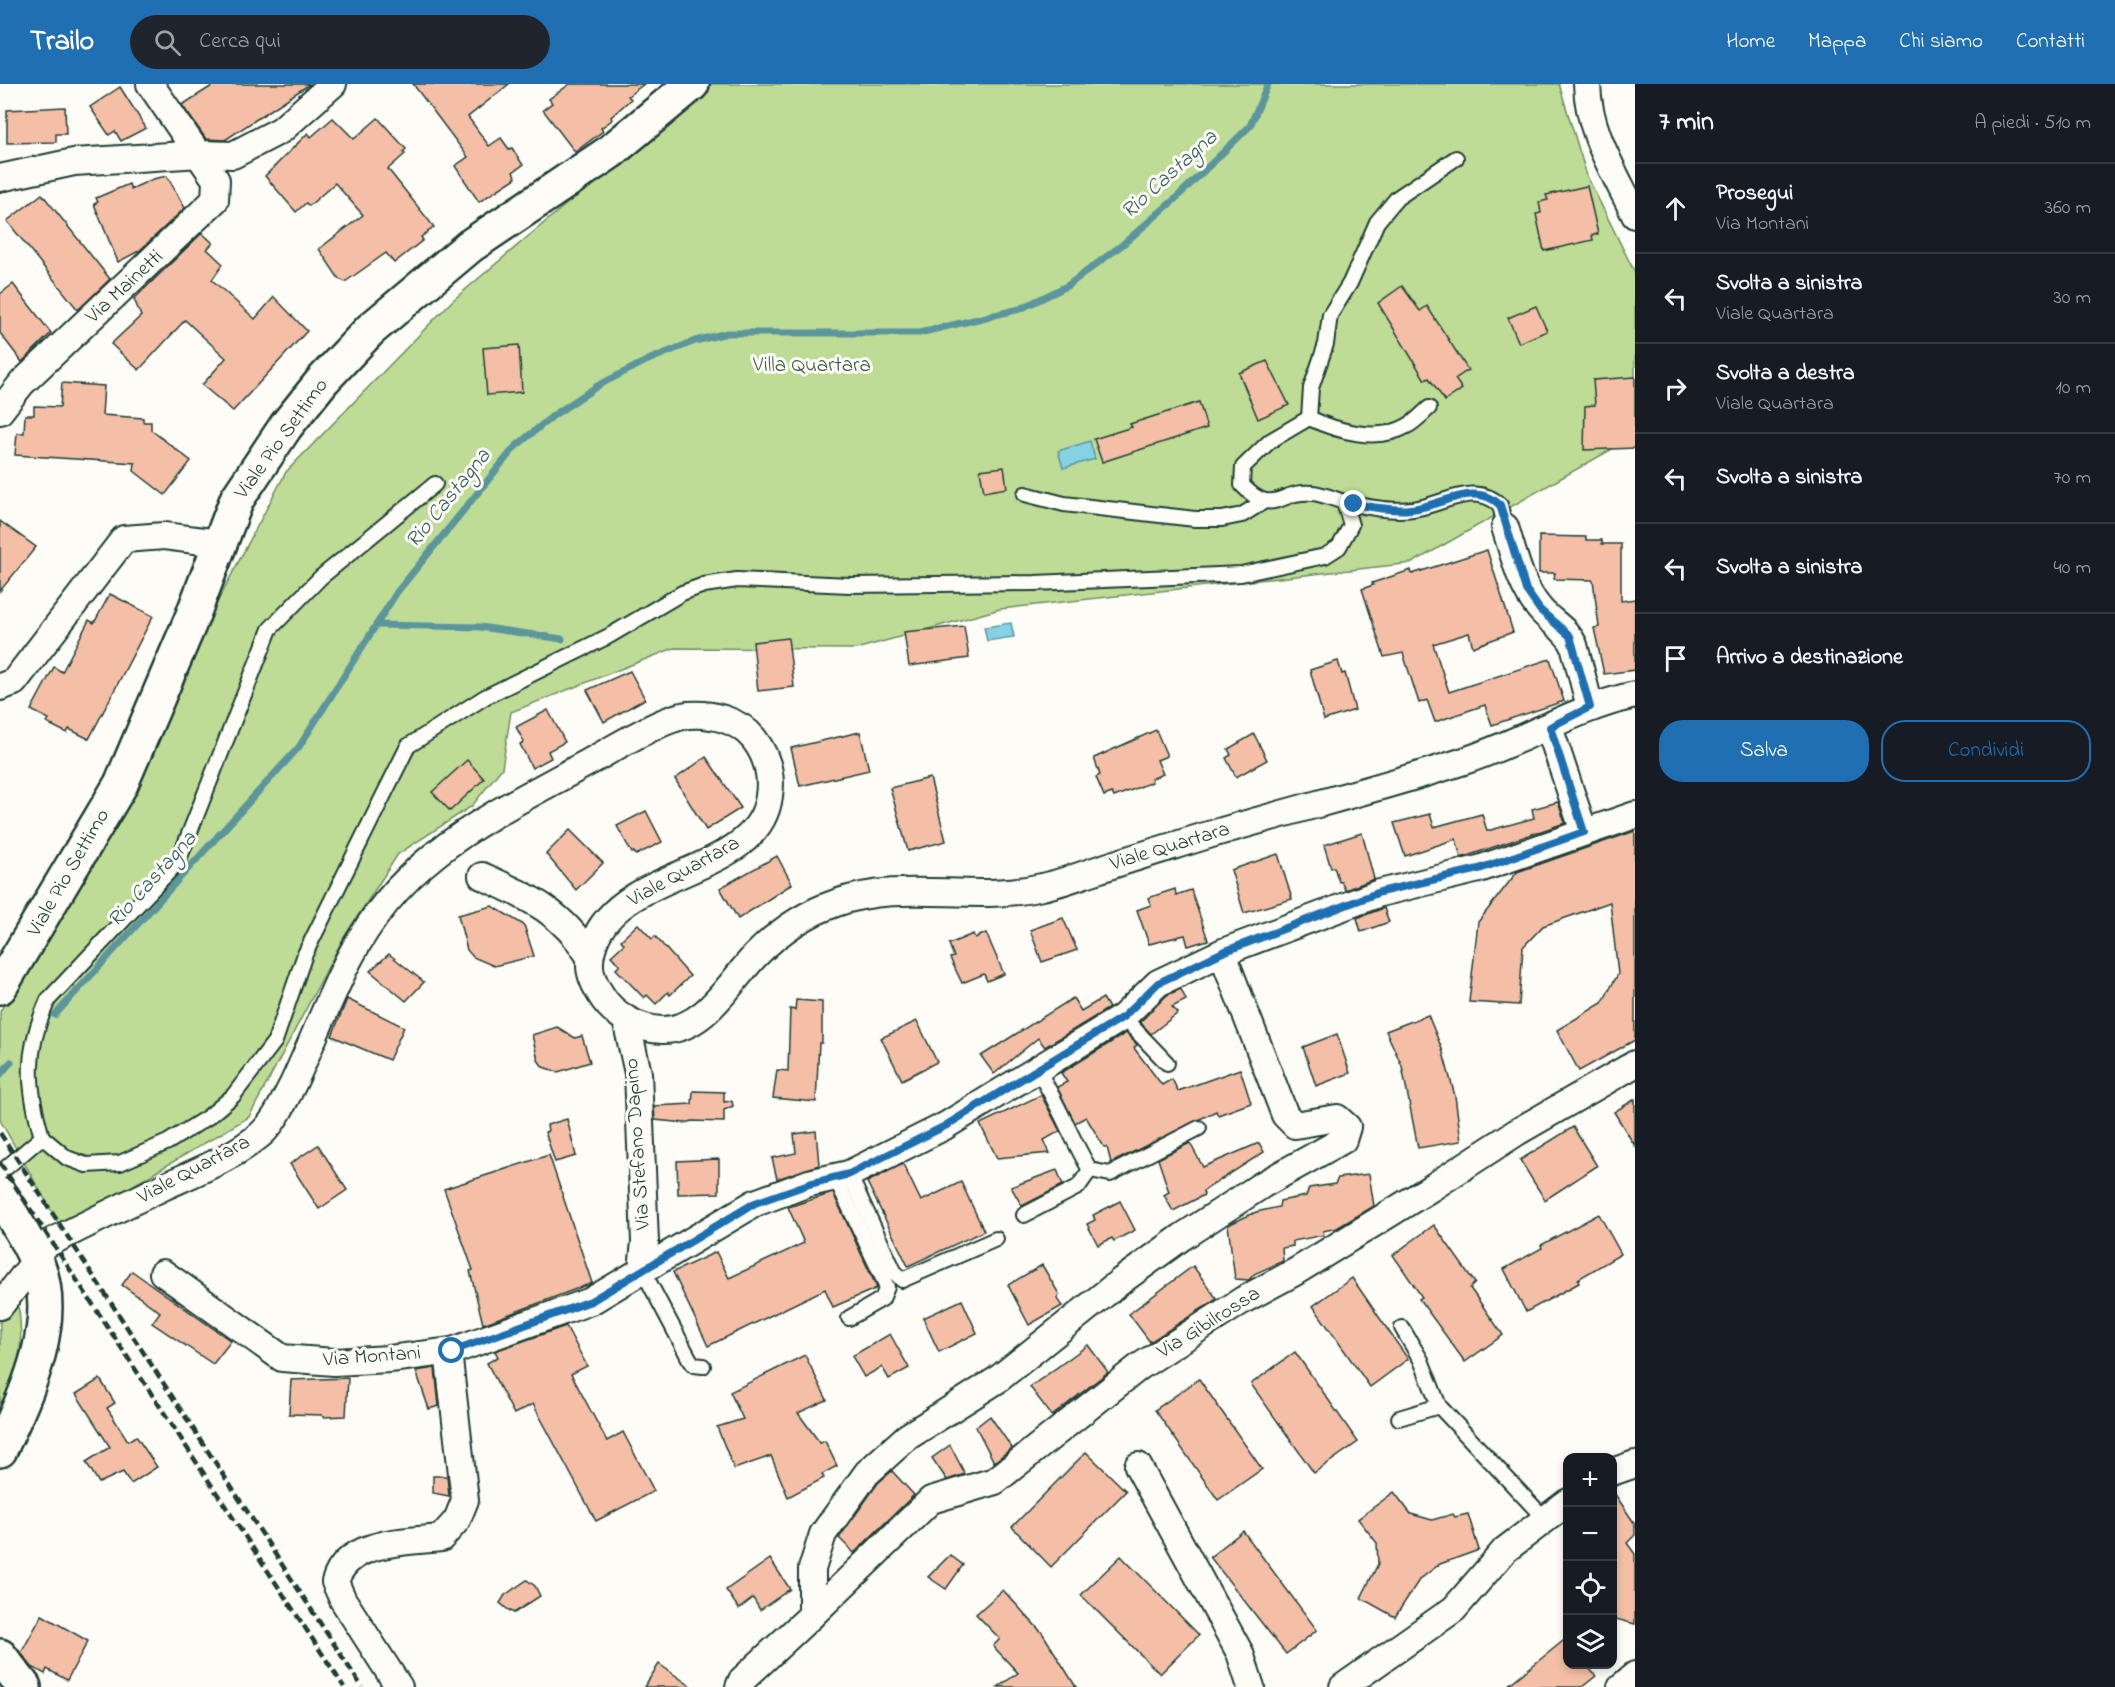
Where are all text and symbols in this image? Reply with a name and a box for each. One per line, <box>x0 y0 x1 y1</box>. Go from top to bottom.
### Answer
search box <box>130 15 550 69</box>
text: Trailo <box>30 22 94 63</box>
icon: search <box>151 26 184 59</box>
text: Cerca qui <box>199 26 281 58</box>
text: Home <box>1726 27 1775 57</box>
text: Mappa <box>1808 27 1866 57</box>
text: Chi siamo <box>1899 27 1983 57</box>
text: Contatti <box>2016 27 2085 57</box>
text: 7 min <box>1659 104 1714 142</box>
text: A piedi · 510 m <box>1974 109 2091 138</box>
water label: Rio Castagna <box>1115 122 1226 227</box>
text: Prosegui <box>1716 178 1793 210</box>
icon: ahead <box>1659 192 1692 225</box>
text: 360 m <box>2045 194 2091 223</box>
text: Via Montani <box>1716 210 1809 239</box>
street label: Via Mainetti <box>79 243 171 332</box>
text: Svolta a sinistra <box>1716 268 1863 300</box>
icon: left <box>1659 282 1692 315</box>
text: 30 m <box>2054 284 2091 313</box>
text: Viale Quartara <box>1716 300 1834 329</box>
park label: Villa Quartara <box>752 351 871 381</box>
text: Svolta a destra <box>1716 358 1855 390</box>
street label: Viale Pio Settimo <box>227 372 336 507</box>
icon: right <box>1659 372 1692 405</box>
text: 10 m <box>2055 374 2091 403</box>
text: Viale Quartara <box>1716 390 1834 419</box>
water label: Rio Castagna <box>399 441 500 556</box>
icon: left <box>1659 462 1692 495</box>
text: Svolta a sinistra <box>1716 462 1863 494</box>
text: 70 m <box>2054 464 2091 493</box>
route end <box>1340 490 1366 516</box>
icon: left <box>1659 552 1692 585</box>
text: Svolta a sinistra <box>1716 552 1863 584</box>
text: 40 m <box>2054 554 2091 583</box>
icon: arrive <box>1659 642 1692 675</box>
text: Arrivo a destinazione <box>1716 642 1903 674</box>
button: Salva <box>1659 720 1869 782</box>
button: Condividi <box>1881 720 2091 782</box>
street label: Viale Pio Settimo <box>20 803 118 943</box>
street label: Viale Quartara <box>1105 815 1234 880</box>
water label: Rio Castagna <box>101 824 206 935</box>
street label: Viale Quartara <box>622 829 745 916</box>
street label: Via Stefano Dapino <box>617 1057 659 1232</box>
street label: Viale Quartara <box>131 1128 256 1213</box>
street label: Via Gibilrossa <box>1151 1279 1266 1367</box>
route start <box>438 1337 464 1363</box>
street label: Via Montani <box>321 1339 422 1375</box>
map controls <box>1563 1453 1617 1669</box>
button: + <box>1563 1453 1617 1507</box>
button: − <box>1563 1507 1617 1561</box>
button: locate <box>1563 1561 1617 1615</box>
button: layers <box>1563 1615 1617 1669</box>

